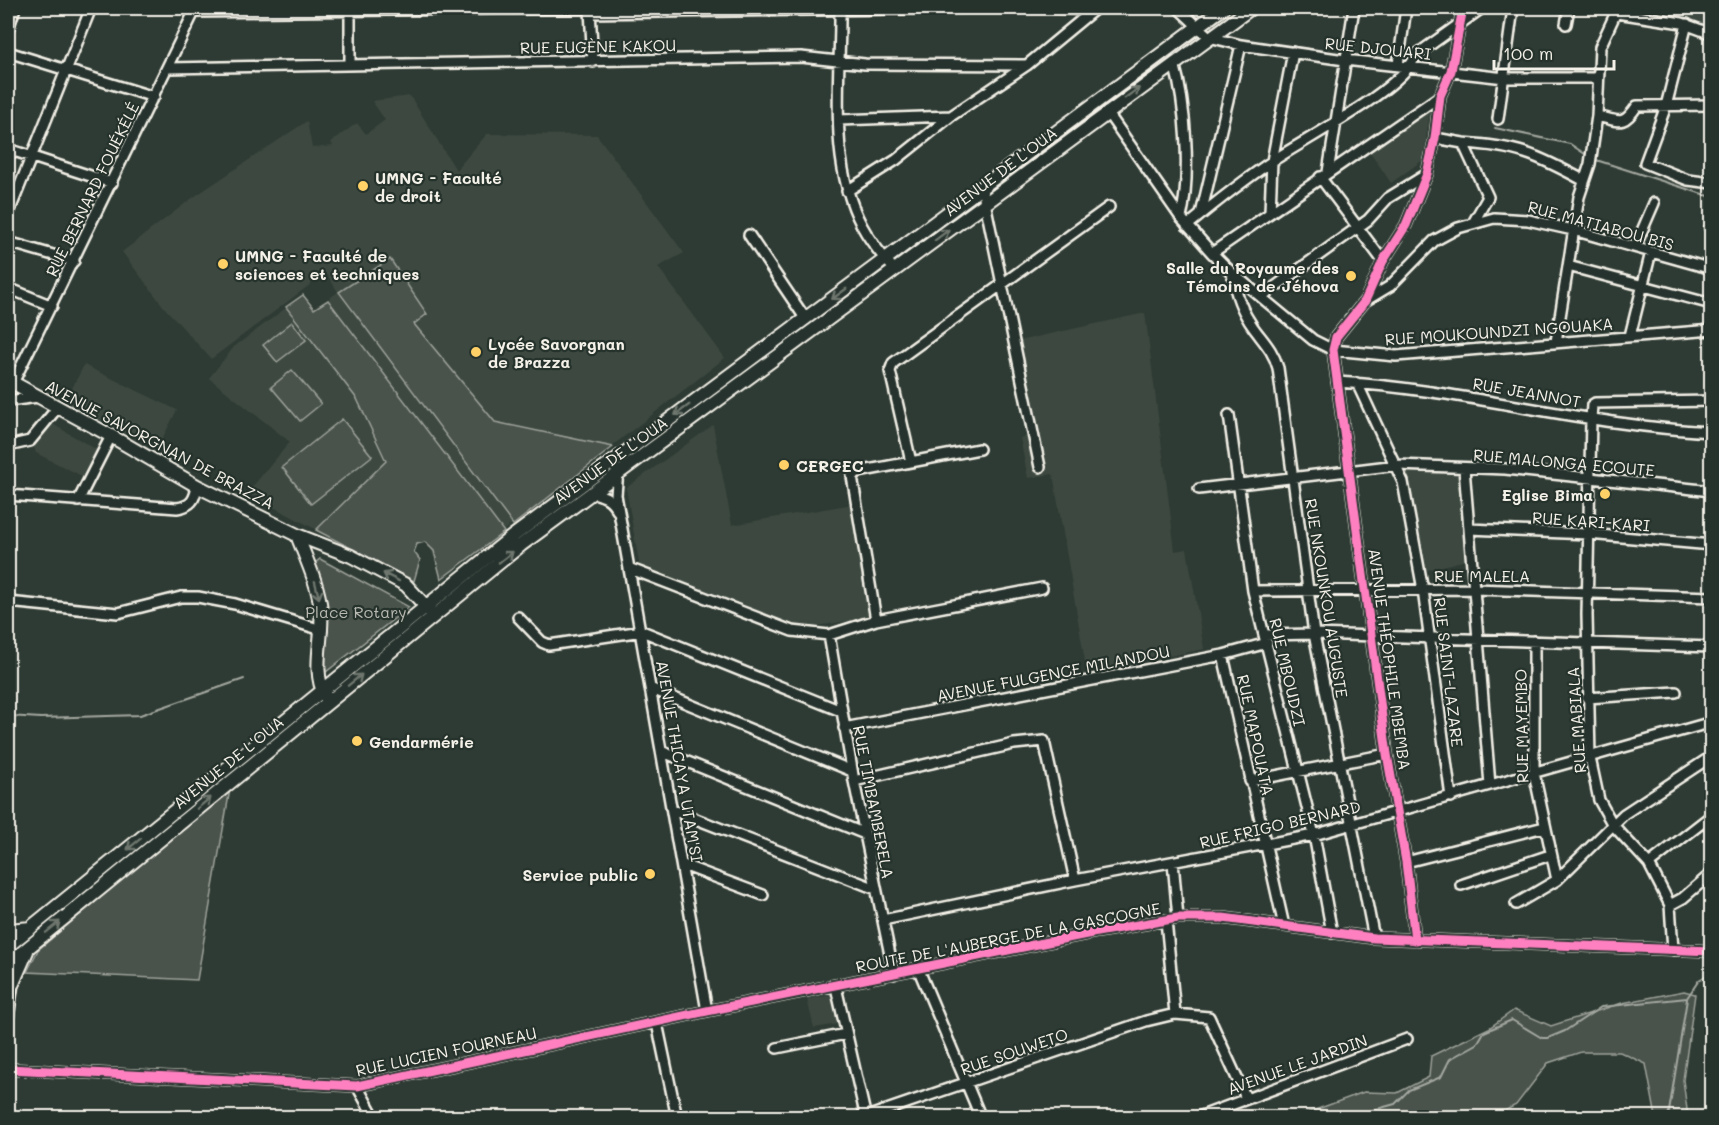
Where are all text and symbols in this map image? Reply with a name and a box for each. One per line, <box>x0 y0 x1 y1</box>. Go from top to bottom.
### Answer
street label: RUE DJOUARI <box>1324 32 1432 64</box>
scale bar <box>1494 33 1614 71</box>
street label: RUE EUGÈNE KAKOU <box>520 34 676 58</box>
text: 100 m <box>1503 41 1553 65</box>
one-way arrow <box>1123 87 1139 100</box>
street label: RUE BERNARD FOUÉKÉLÉ <box>41 98 143 280</box>
street label: AVENUE DE L'OUA <box>939 122 1061 220</box>
place label: UMNG - Faculté de droit <box>375 167 502 206</box>
marker: UMNG - Faculté de droit <box>356 179 370 193</box>
street label: RUE MATIABOU BIS <box>1526 195 1676 255</box>
one-way arrow <box>933 229 949 241</box>
place label: UMNG - Faculté de sciences et techniques <box>235 245 419 284</box>
marker: UMNG - Faculté de sciences et techniques <box>216 257 230 271</box>
place label: Salle du Royaume des Témoins de Jéhova <box>1166 257 1339 296</box>
marker: Salle du Royaume des Témoins de Jéhova <box>1344 269 1358 283</box>
one-way arrow <box>831 288 847 300</box>
street label: RUE MOUKOUNDZI NGOUAKA <box>1384 313 1614 349</box>
place label: Lycée Savorgnan de Brazza <box>488 333 625 372</box>
marker: Lycée Savorgnan de Brazza <box>469 345 483 359</box>
street label: RUE JEANNOT <box>1471 372 1583 412</box>
street label: AVENUE SAVORGNAN DE BRAZZA <box>42 374 278 514</box>
one-way arrow <box>675 404 691 416</box>
street label: AVENUE DE L'OUA <box>549 411 671 509</box>
street label: RUE MALONGA ECOUTE <box>1472 444 1656 480</box>
place label: CERGEC <box>796 455 864 476</box>
marker: CERGEC <box>777 458 791 472</box>
place label: Eglise Bima <box>1501 484 1593 505</box>
marker: Eglise Bima <box>1598 487 1612 501</box>
street label: RUE NKOUNKOU AUGUSTE <box>1301 497 1353 699</box>
street label: RUE KARI-KARI <box>1531 506 1651 536</box>
street label: AVENUE THÉOPHILE MBEMBA <box>1364 547 1416 771</box>
one-way arrow <box>498 551 514 564</box>
street label: RUE MALELA <box>1434 565 1530 586</box>
one-way arrow <box>383 571 400 583</box>
one-way arrow <box>311 580 323 599</box>
street label: RUE SAINT-LAZARE <box>1429 596 1469 748</box>
park label: Place Rotary <box>305 601 407 622</box>
street label: RUE MBOUDZI <box>1265 616 1311 728</box>
street label: AVENUE FULGENCE MILANDOU <box>935 640 1171 706</box>
street label: AVENUE THICAYA UTAM'SI <box>652 659 708 863</box>
street label: RUE MABIALA <box>1562 666 1590 774</box>
street label: RUE MAYEMBO <box>1510 669 1532 783</box>
street label: RUE MAPOUATA <box>1233 673 1279 797</box>
one-way arrow <box>346 674 362 687</box>
street label: AVENUE DE L'OUA <box>168 711 288 813</box>
street label: RUE TIMBAMBERELA <box>849 724 899 880</box>
place label: Gendarmérie <box>369 731 474 752</box>
marker: Gendarmérie <box>350 734 364 748</box>
street label: RUE FRIGO BERNARD <box>1197 795 1363 853</box>
one-way arrow <box>195 797 211 810</box>
one-way arrow <box>126 838 142 851</box>
place label: Service public <box>522 864 638 885</box>
marker: Service public <box>643 867 657 881</box>
street label: ROUTE DE L'AUBERGE DE LA GASCOGNE <box>854 897 1162 977</box>
one-way arrow <box>45 920 60 934</box>
street label: RUE LUCIEN FOURNEAU <box>354 1022 538 1080</box>
street label: RUE SOUWETO <box>957 1023 1071 1079</box>
street label: AVENUE LE JARDIN <box>1224 1029 1370 1099</box>

